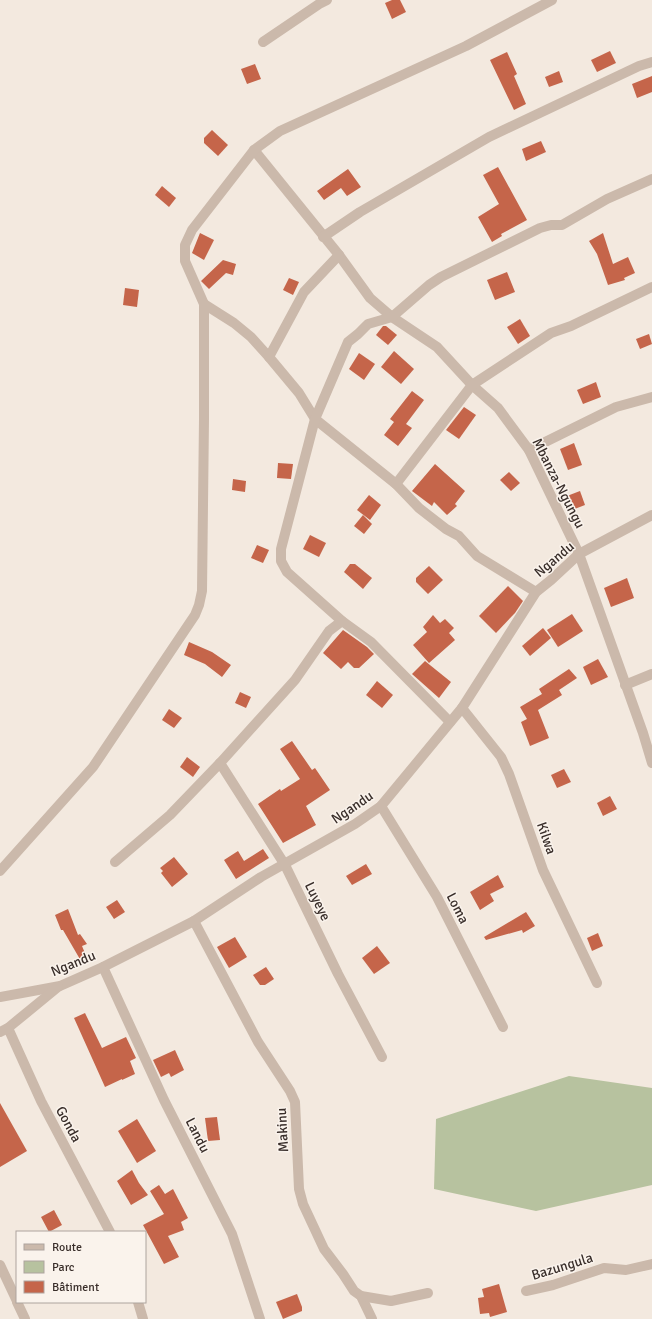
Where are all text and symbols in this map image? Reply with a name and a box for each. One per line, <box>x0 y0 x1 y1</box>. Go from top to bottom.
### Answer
street label: Mbanza-Ngungu <box>529 435 589 531</box>
street label: Ngandu <box>531 538 578 581</box>
street label: Ngandu <box>328 787 376 828</box>
street label: Kilwa <box>533 820 560 857</box>
street label: Luyeye <box>301 879 334 923</box>
street label: Loma <box>443 890 473 927</box>
street label: Ngandu <box>48 947 98 980</box>
street label: Gonda <box>52 1103 85 1145</box>
street label: Makinu <box>273 1107 292 1153</box>
street label: Landu <box>182 1115 214 1156</box>
legend <box>16 1231 146 1303</box>
text: Route <box>52 1240 82 1255</box>
street label: Bazungula <box>529 1249 595 1284</box>
text: Parc <box>52 1260 75 1275</box>
text: Bâtiment <box>52 1280 99 1295</box>

